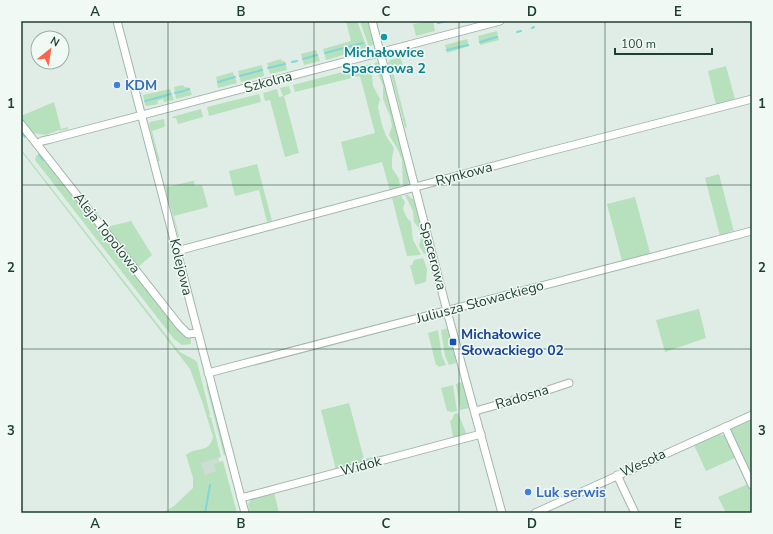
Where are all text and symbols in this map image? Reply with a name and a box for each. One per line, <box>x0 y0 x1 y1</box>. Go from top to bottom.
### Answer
text: A <box>90 3 100 21</box>
text: B <box>237 3 246 21</box>
text: C <box>382 3 391 21</box>
text: D <box>527 3 537 21</box>
text: E <box>674 3 682 21</box>
north arrow <box>30 30 70 70</box>
scale bar <box>615 30 712 56</box>
marker: Michałowice Spacerowa 2 <box>379 32 389 42</box>
text: N <box>47 33 62 50</box>
text: 100 m <box>621 36 656 52</box>
place label: Michałowice Spacerowa 2 <box>342 43 426 78</box>
street label: Szkolna <box>242 66 294 98</box>
place label: KDM <box>125 76 157 95</box>
marker: KDM <box>112 80 122 90</box>
text: 1 <box>7 95 15 113</box>
text: 1 <box>758 95 766 113</box>
street label: Rynkowa <box>433 157 495 191</box>
street label: Aleja Topolowa <box>69 189 145 277</box>
street label: Spacerowa <box>415 220 451 292</box>
street label: Kolejowa <box>165 237 197 297</box>
text: 2 <box>7 259 15 277</box>
text: 2 <box>758 259 766 277</box>
street label: Juliusza Słowackiego <box>413 276 546 328</box>
place label: Michałowice Słowackiego 02 <box>461 325 564 360</box>
marker: Michałowice Słowackiego 02 <box>448 337 458 347</box>
street label: Radosna <box>493 380 551 414</box>
text: 3 <box>7 422 15 440</box>
text: 3 <box>758 422 766 440</box>
street label: Wesoła <box>617 444 669 482</box>
street label: Widok <box>338 451 385 481</box>
place label: Luk serwis <box>536 483 606 502</box>
marker: Luk serwis <box>523 487 533 497</box>
text: A <box>90 515 100 533</box>
text: B <box>237 515 246 533</box>
text: C <box>382 515 391 533</box>
text: D <box>527 515 537 533</box>
text: E <box>674 515 682 533</box>

